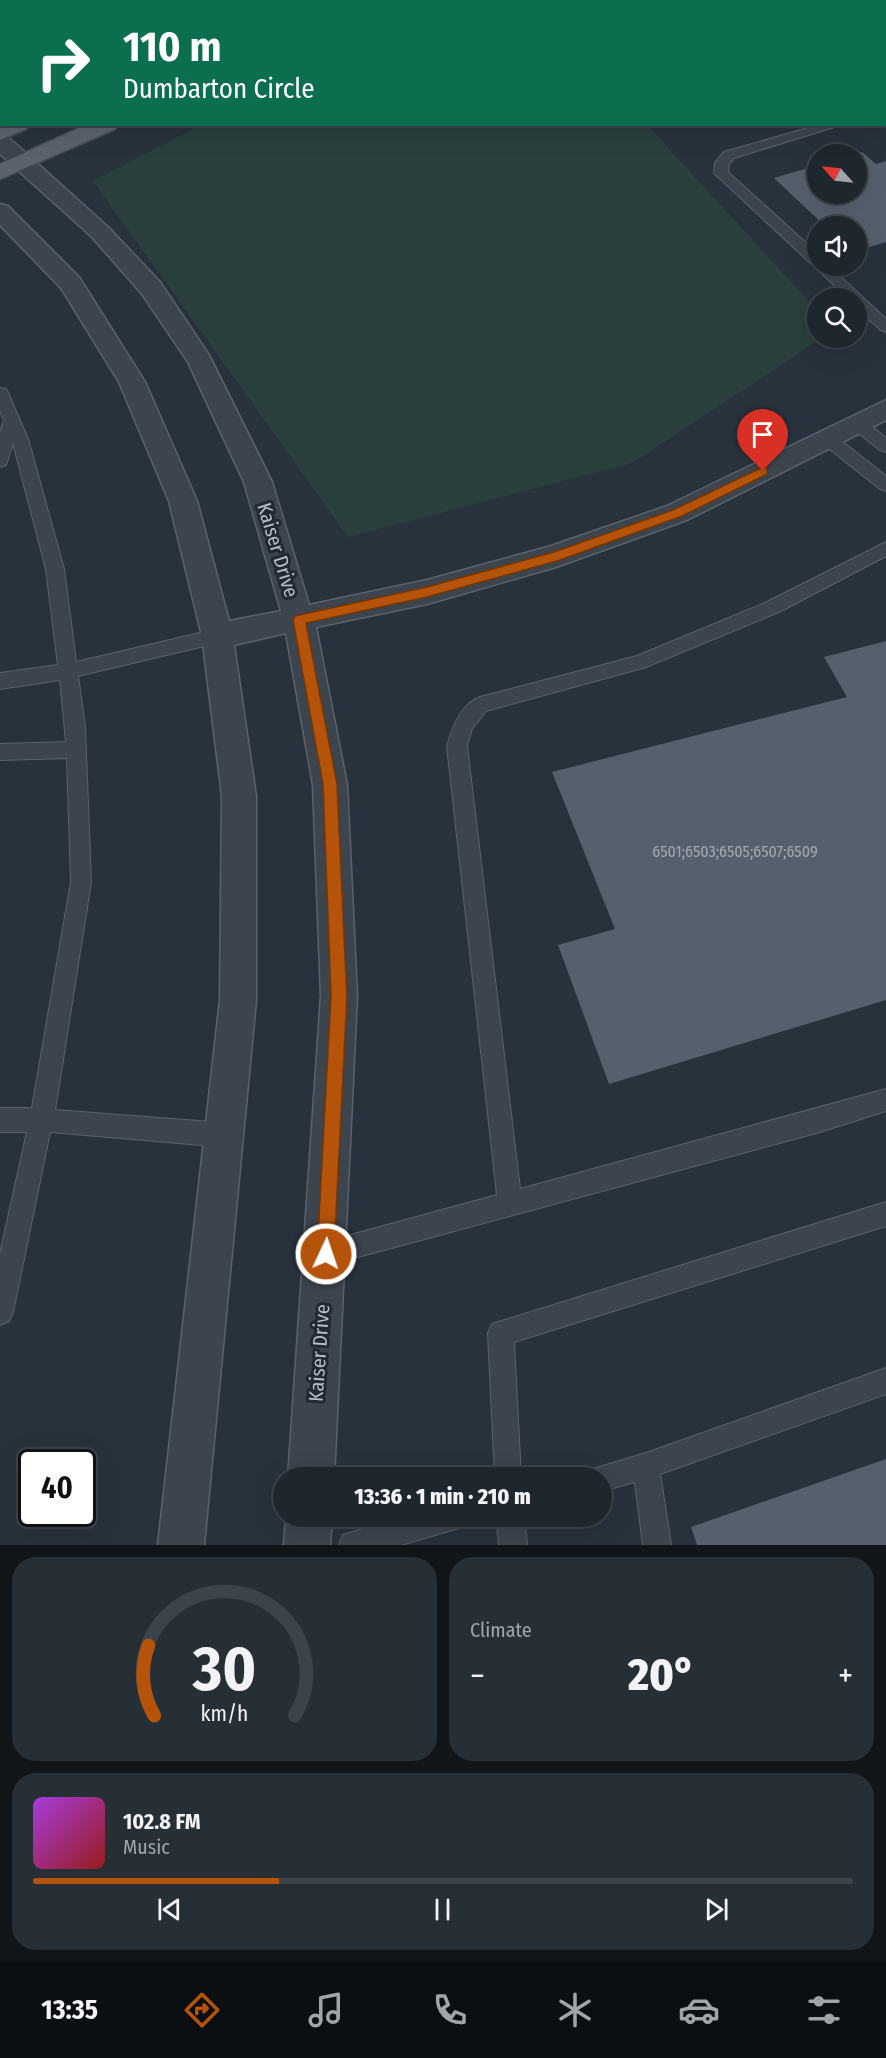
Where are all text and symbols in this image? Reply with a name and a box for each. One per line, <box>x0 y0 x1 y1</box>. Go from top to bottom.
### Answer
text: 110 m <box>123 22 222 72</box>
icon: right <box>24 24 102 102</box>
text: Dumbarton Circle <box>123 73 315 105</box>
north arrow <box>807 144 867 204</box>
map controls <box>807 144 867 348</box>
button: sound <box>807 216 867 276</box>
button: search <box>807 288 867 348</box>
pin <box>737 409 788 471</box>
icon: arrive <box>746 418 779 451</box>
street label: Kaiser Drive <box>252 500 304 600</box>
house number: 6501;6503;6505;6507;6509 <box>652 842 818 861</box>
position arrow <box>294 1222 358 1286</box>
street label: Kaiser Drive <box>304 1303 334 1403</box>
speed limit sign: 40 <box>18 1449 96 1527</box>
text: 13:36 · 1 min · 210 m <box>354 1483 531 1510</box>
text: Climate <box>470 1618 532 1642</box>
text: 30 <box>192 1632 256 1707</box>
text: 20° <box>628 1648 695 1702</box>
text: − <box>470 1656 485 1696</box>
text: + <box>838 1656 853 1696</box>
text: km/h <box>201 1701 248 1727</box>
text: 102.8 FM <box>123 1808 201 1835</box>
text: Music <box>123 1835 170 1859</box>
icon: previous <box>153 1893 186 1926</box>
icon: pause <box>426 1893 459 1926</box>
icon: next <box>700 1893 733 1926</box>
icon: directions <box>181 1989 223 2031</box>
icon: music <box>305 1989 347 2031</box>
icon: phone <box>429 1989 471 2031</box>
icon: climate <box>554 1989 596 2031</box>
icon: car <box>678 1989 720 2031</box>
icon: filters <box>803 1989 845 2031</box>
text: 13:35 <box>41 1994 98 2026</box>

